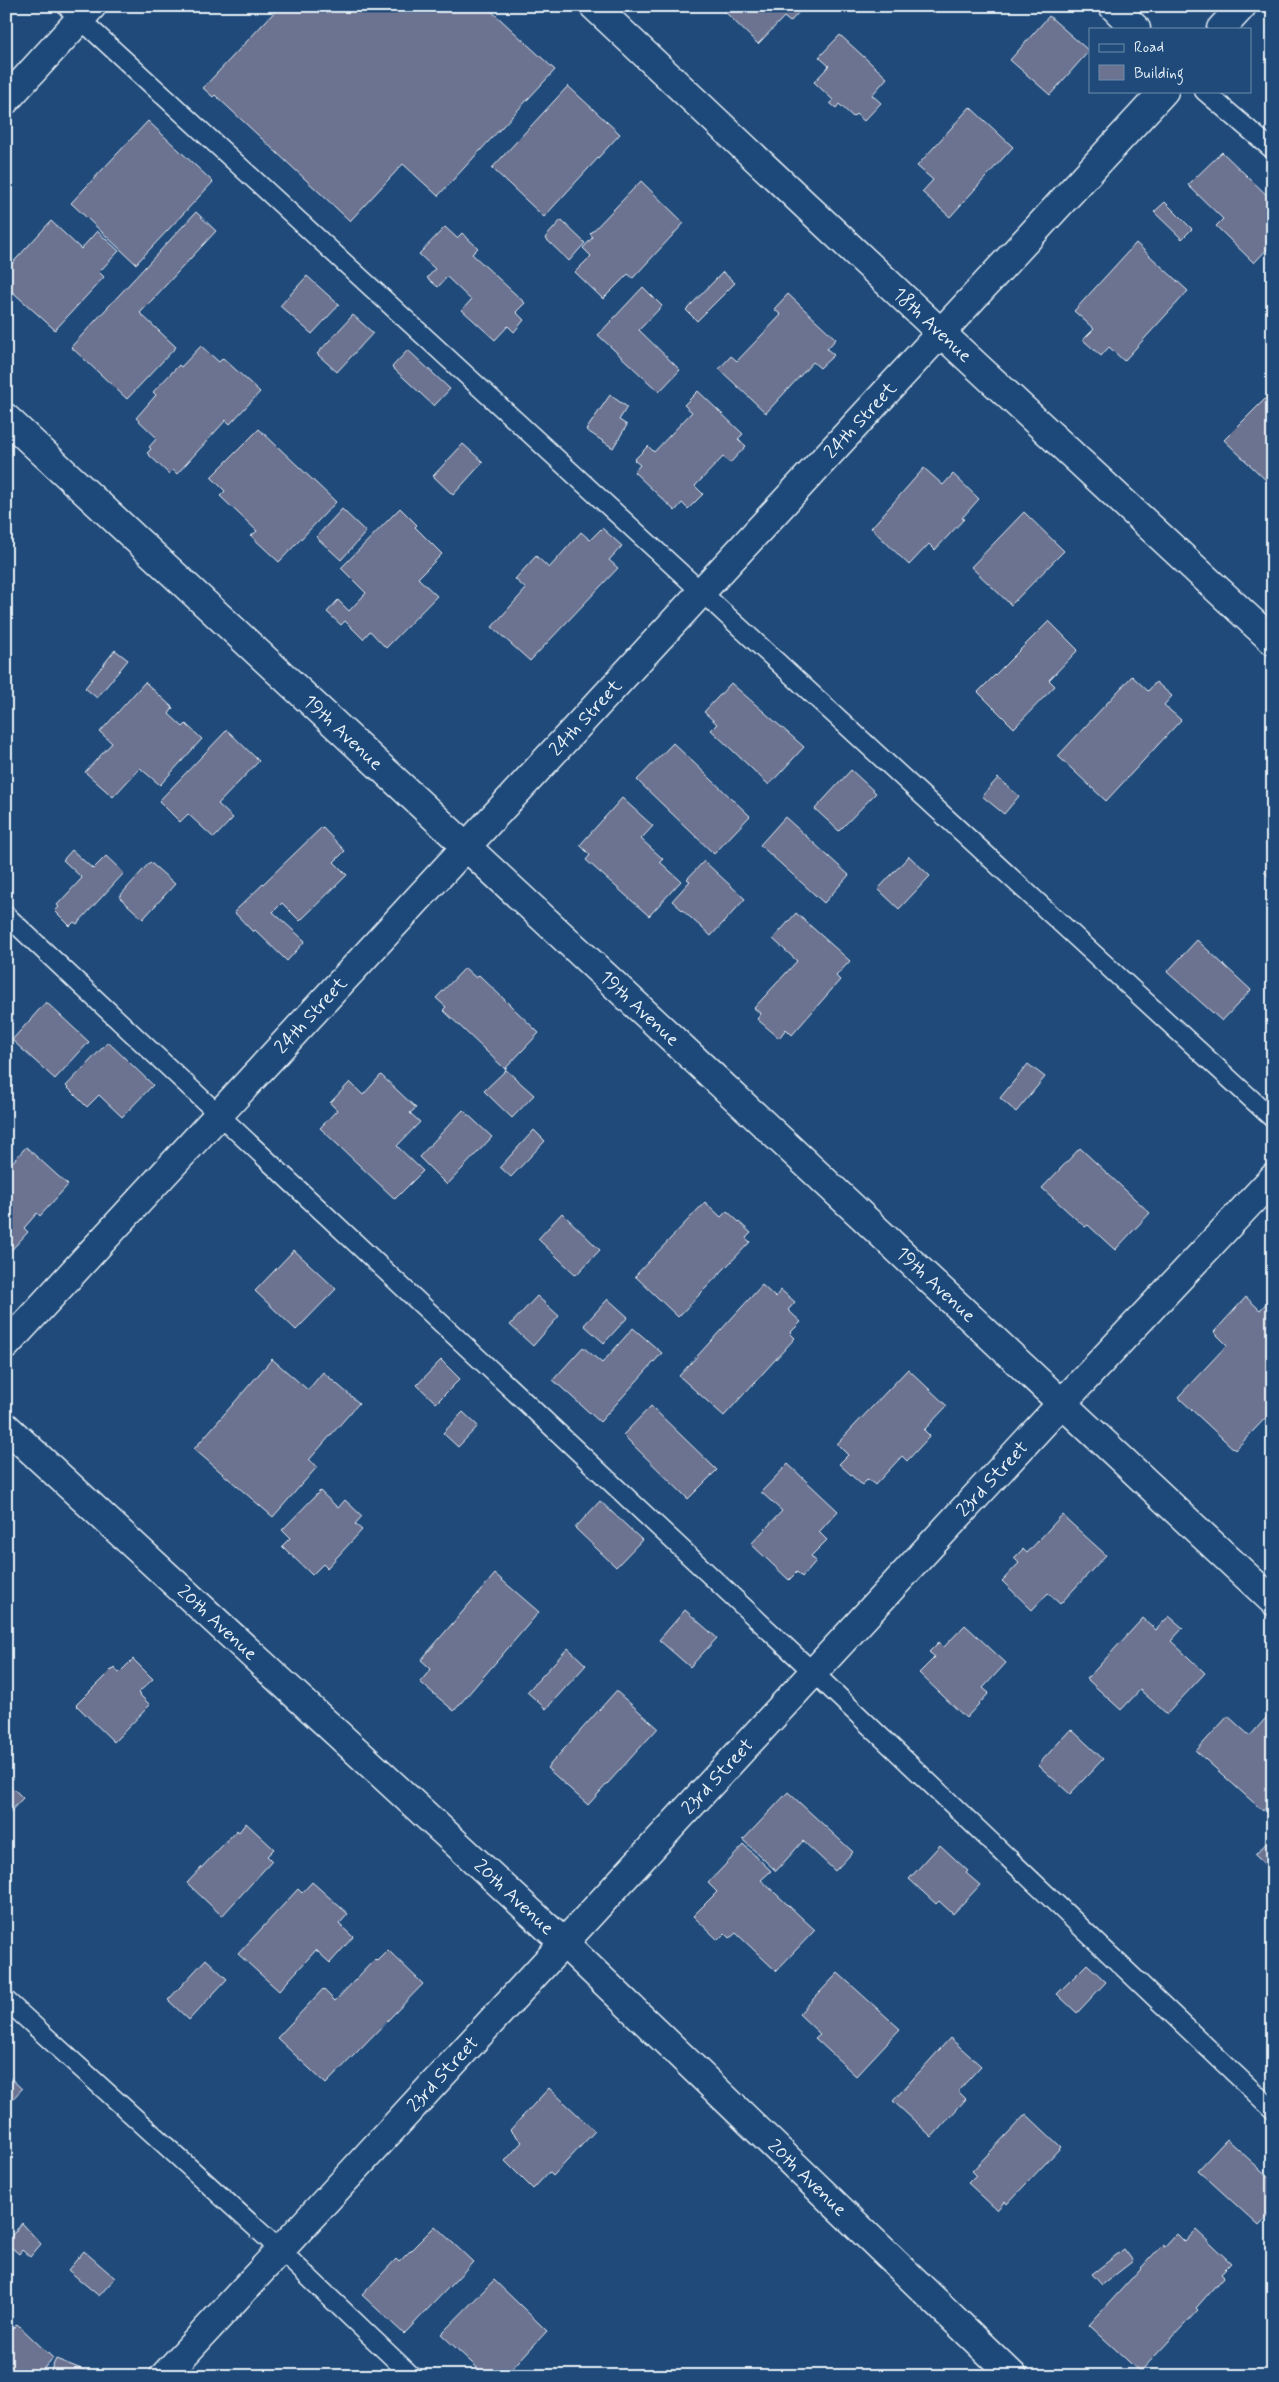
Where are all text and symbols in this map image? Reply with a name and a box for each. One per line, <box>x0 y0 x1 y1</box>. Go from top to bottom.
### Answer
legend <box>1089 28 1252 92</box>
text: Road <box>1134 38 1164 58</box>
text: Building <box>1134 64 1184 85</box>
street label: 18th Avenue <box>888 282 977 368</box>
street label: 24th Street <box>818 376 902 464</box>
street label: 24th Street <box>543 674 627 762</box>
street label: 19th Avenue <box>298 689 388 776</box>
street label: 19th Avenue <box>594 965 685 1052</box>
street label: 24th Street <box>269 971 353 1059</box>
street label: 19th Avenue <box>891 1241 981 1328</box>
street label: 23rd Street <box>951 1435 1034 1522</box>
street label: 20th Avenue <box>172 1579 263 1666</box>
street label: 23rd Street <box>676 1733 759 1820</box>
street label: 20th Avenue <box>469 1853 560 1940</box>
street label: 23rd Street <box>401 2031 484 2117</box>
street label: 20th Avenue <box>762 2134 852 2222</box>

